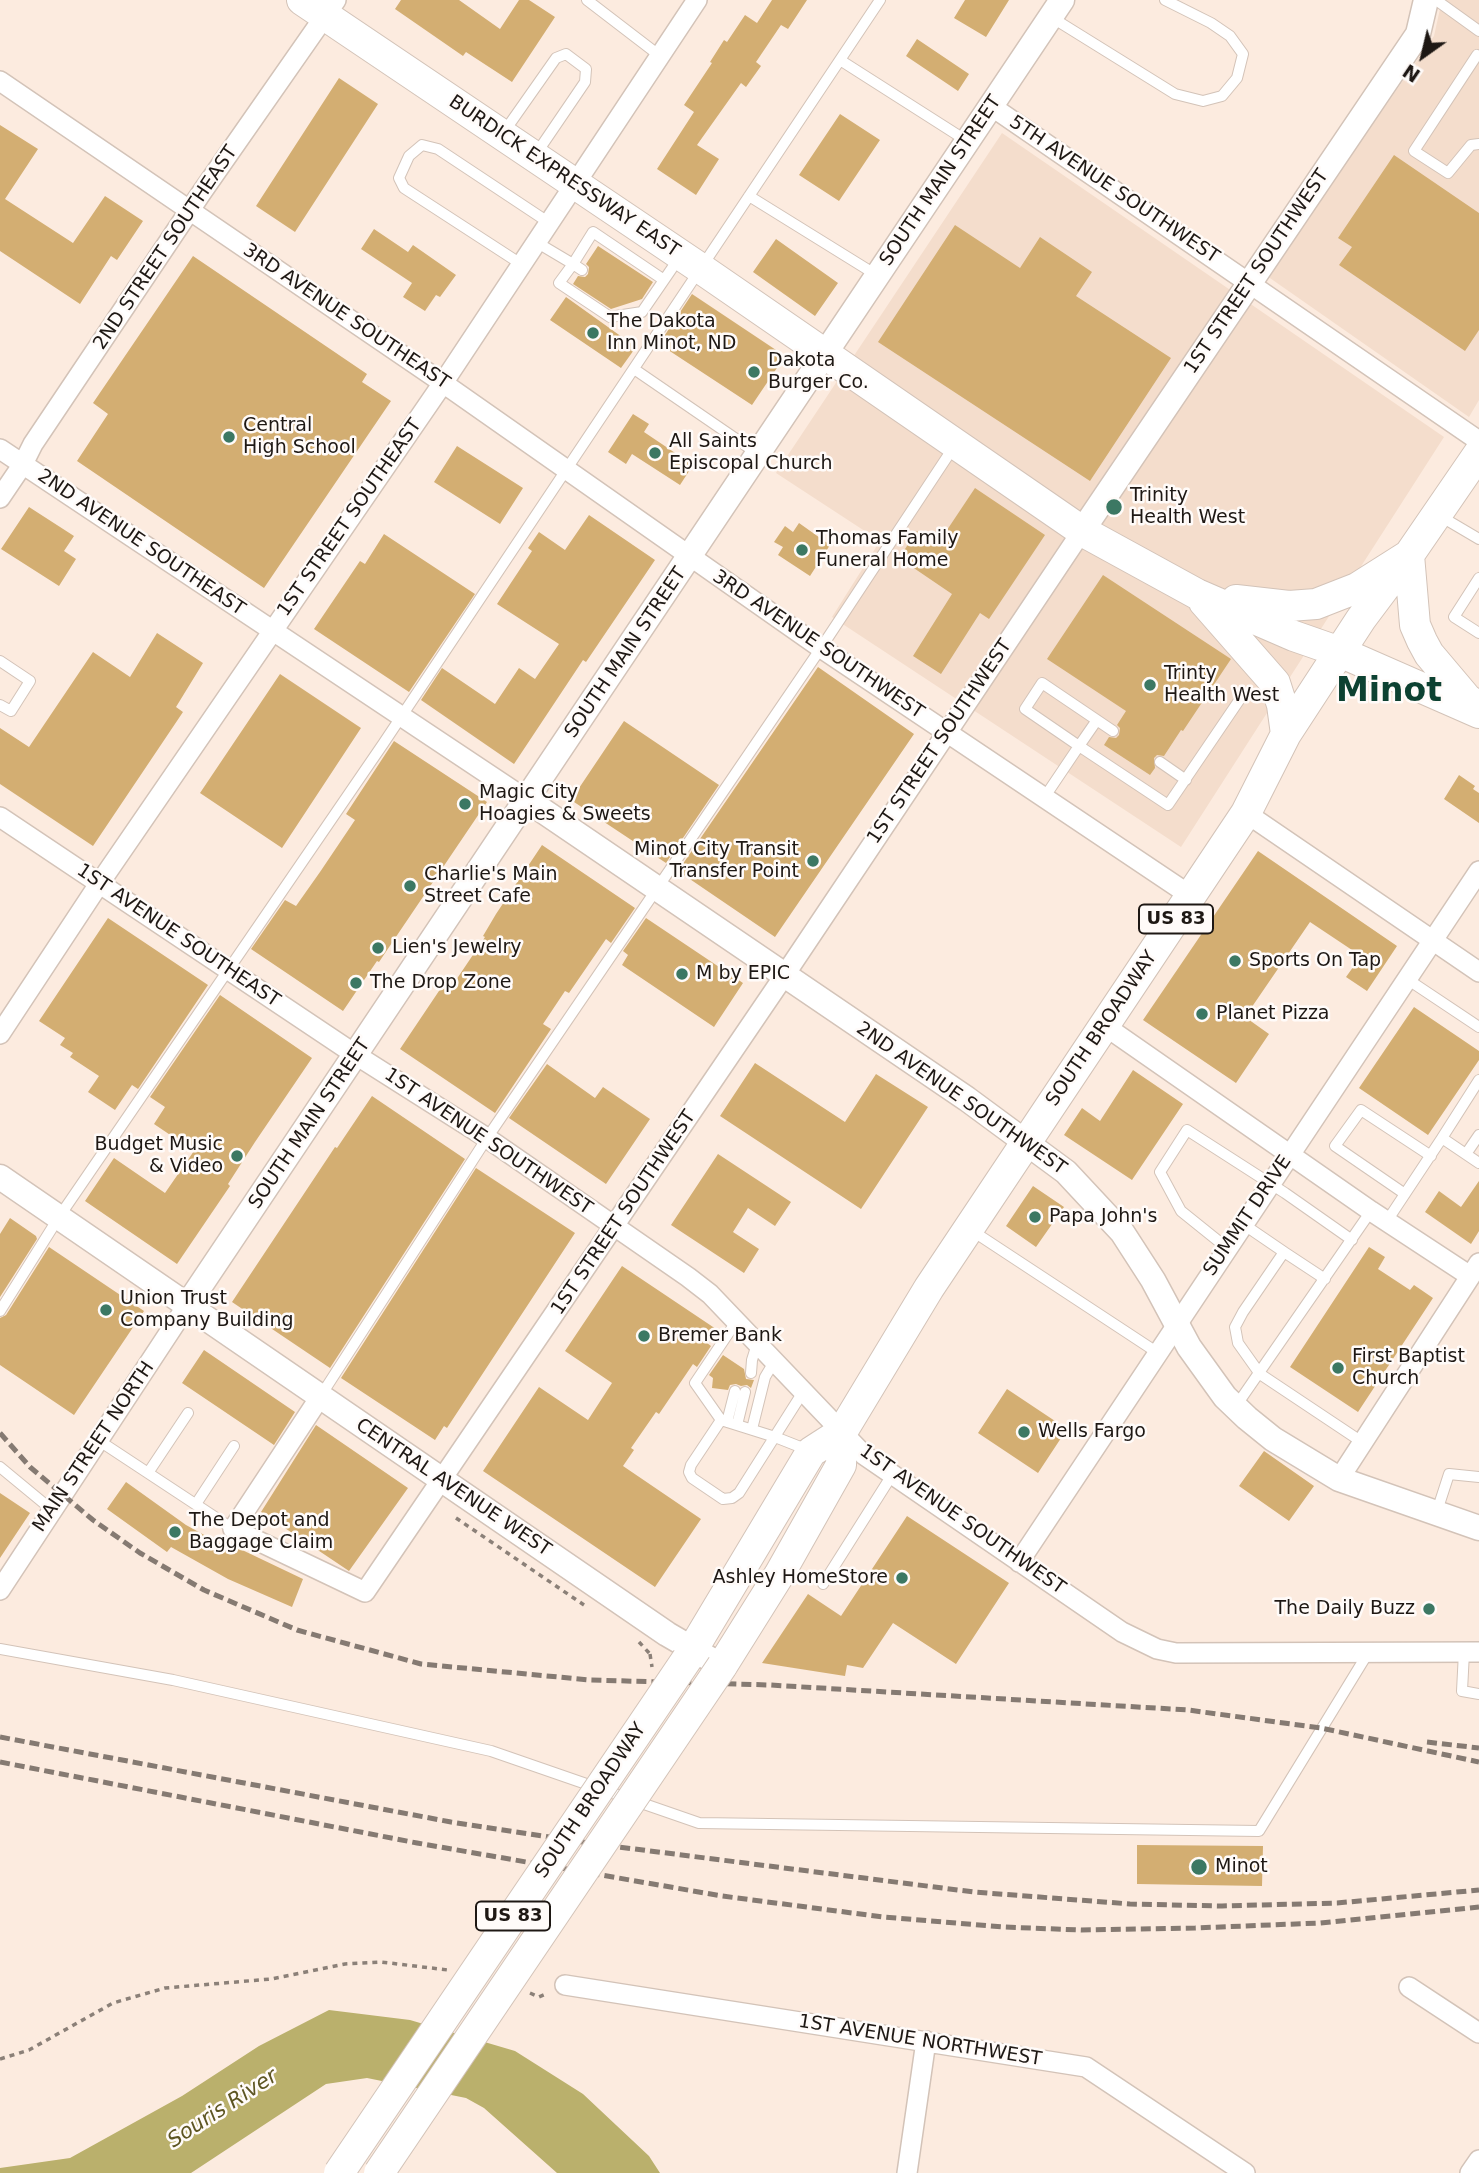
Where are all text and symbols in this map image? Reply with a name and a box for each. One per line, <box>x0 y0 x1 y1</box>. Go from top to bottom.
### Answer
north arrow <box>1388 21 1458 91</box>
text: N <box>1399 60 1424 87</box>
street label: BURDICK EXPRESSWAY EAST <box>444 91 684 263</box>
street label: SOUTH MAIN STREET <box>875 91 1007 271</box>
street label: 5TH AVENUE SOUTHWEST <box>1005 111 1223 269</box>
street label: 2ND STREET SOUTHEAST <box>89 142 243 354</box>
street label: 1ST STREET SOUTHWEST <box>1180 165 1334 379</box>
street label: 3RD AVENUE SOUTHEAST <box>238 239 454 395</box>
place label: The Dakota Inn Minot, ND <box>607 311 736 355</box>
marker: The Dakota Inn Minot, ND <box>585 325 601 341</box>
place label: Dakota Burger Co. <box>768 350 869 394</box>
marker: Dakota Burger Co. <box>746 364 762 380</box>
place label: Central High School <box>243 415 356 459</box>
street label: 1ST STREET SOUTHEAST <box>273 415 427 621</box>
marker: Central High School <box>221 429 237 445</box>
place label: All Saints Episcopal Church <box>669 431 833 475</box>
marker: All Saints Episcopal Church <box>647 445 663 461</box>
street label: 2ND AVENUE SOUTHEAST <box>33 465 249 621</box>
place label: Trinity Health West <box>1130 485 1245 529</box>
marker: Trinity Health West <box>1104 497 1124 517</box>
place label: Thomas Family Funeral Home <box>816 528 958 572</box>
marker: Thomas Family Funeral Home <box>794 542 810 558</box>
street label: SOUTH MAIN STREET <box>560 563 692 743</box>
street label: 3RD AVENUE SOUTHWEST <box>708 566 928 724</box>
street label: 1ST STREET SOUTHWEST <box>863 635 1017 849</box>
place label: Trinty Health West <box>1164 663 1279 707</box>
district label: Minot <box>1336 672 1442 712</box>
marker: Trinty Health West <box>1142 677 1158 693</box>
place label: Magic City Hoagies & Sweets <box>479 782 651 826</box>
marker: Magic City Hoagies & Sweets <box>457 796 473 812</box>
place label: Minot City Transit Transfer Point <box>634 839 799 883</box>
marker: Minot City Transit Transfer Point <box>805 853 821 869</box>
street label: 1ST AVENUE SOUTHEAST <box>72 859 284 1013</box>
place label: Charlie's Main Street Cafe <box>424 864 558 908</box>
marker: Charlie's Main Street Cafe <box>402 878 418 894</box>
road number: US 83 <box>1139 904 1213 934</box>
place label: Lien's Jewelry <box>392 937 522 959</box>
marker: Lien's Jewelry <box>370 940 386 956</box>
street label: SOUTH BROADWAY <box>1042 947 1162 1111</box>
place label: Sports On Tap <box>1249 950 1381 972</box>
marker: Sports On Tap <box>1227 953 1243 969</box>
place label: M by EPIC <box>696 963 790 985</box>
marker: M by EPIC <box>674 966 690 982</box>
place label: The Drop Zone <box>370 972 511 994</box>
marker: The Drop Zone <box>348 975 364 991</box>
place label: Planet Pizza <box>1216 1003 1330 1025</box>
marker: Planet Pizza <box>1194 1006 1210 1022</box>
street label: 2ND AVENUE SOUTHWEST <box>852 1018 1070 1180</box>
street label: SOUTH MAIN STREET <box>244 1034 376 1214</box>
street label: 1ST AVENUE SOUTHWEST <box>380 1064 596 1220</box>
street label: 1ST STREET SOUTHWEST <box>547 1106 701 1320</box>
place label: Budget Music & Video <box>95 1134 223 1178</box>
marker: Budget Music & Video <box>229 1148 245 1164</box>
street label: SUMMIT DRIVE <box>1199 1151 1297 1281</box>
place label: Papa John's <box>1049 1206 1157 1228</box>
marker: Papa John's <box>1027 1209 1043 1225</box>
place label: Union Trust Company Building <box>120 1288 294 1332</box>
marker: Union Trust Company Building <box>98 1302 114 1318</box>
place label: Bremer Bank <box>658 1325 782 1347</box>
marker: Bremer Bank <box>636 1328 652 1344</box>
place label: First Baptist Church <box>1352 1346 1465 1390</box>
street label: MAIN STREET NORTH <box>28 1357 160 1537</box>
marker: First Baptist Church <box>1330 1360 1346 1376</box>
street label: CENTRAL AVENUE WEST <box>351 1414 555 1562</box>
place label: Wells Fargo <box>1038 1421 1146 1443</box>
marker: Wells Fargo <box>1016 1424 1032 1440</box>
street label: 1ST AVENUE SOUTHWEST <box>855 1440 1069 1600</box>
place label: The Depot and Baggage Claim <box>189 1510 333 1554</box>
marker: The Depot and Baggage Claim <box>167 1524 183 1540</box>
place label: Ashley HomeStore <box>712 1567 888 1589</box>
marker: Ashley HomeStore <box>894 1570 910 1586</box>
place label: The Daily Buzz <box>1274 1598 1415 1620</box>
marker: The Daily Buzz <box>1421 1601 1437 1617</box>
street label: SOUTH BROADWAY <box>531 1719 651 1883</box>
place label: Minot <box>1215 1856 1268 1878</box>
marker: Minot <box>1189 1857 1209 1877</box>
road number: US 83 <box>476 1902 550 1930</box>
street label: 1ST AVENUE NORTHWEST <box>797 2010 1043 2072</box>
water label: Souris River <box>163 2064 283 2154</box>

